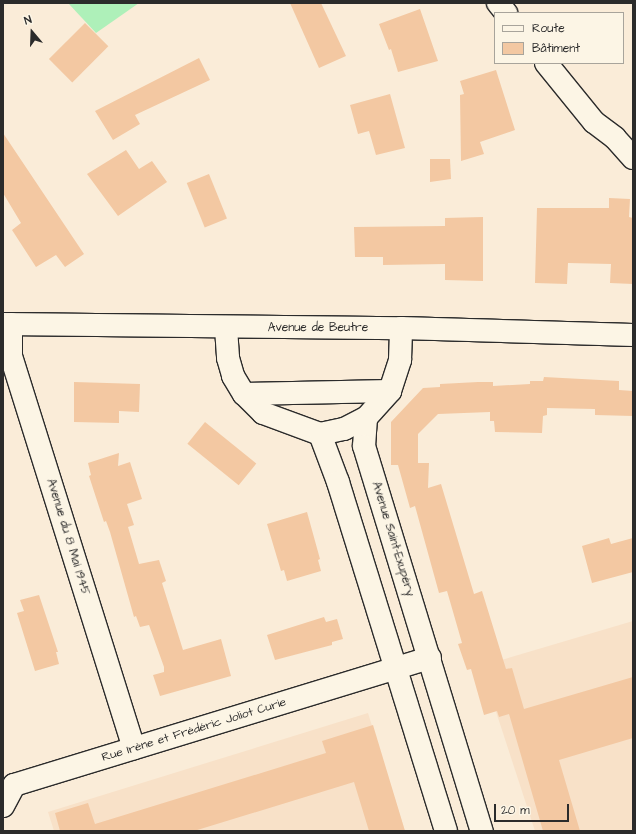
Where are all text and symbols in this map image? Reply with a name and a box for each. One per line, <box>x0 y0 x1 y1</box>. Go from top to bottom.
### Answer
north arrow <box>12 12 52 52</box>
text: N <box>22 12 34 28</box>
legend <box>494 12 624 64</box>
text: Route <box>532 20 565 37</box>
text: Bâtiment <box>532 40 580 57</box>
street label: Avenue de Beutre <box>268 321 368 335</box>
street label: Avenue du 8 Mai 1945 <box>43 477 93 597</box>
street label: Avenue Saint-Exupéry <box>369 480 417 598</box>
street label: Rue Irène et Frédéric Joliot Curie <box>100 695 288 765</box>
scale bar <box>496 796 571 822</box>
text: 20 m <box>501 802 530 819</box>

